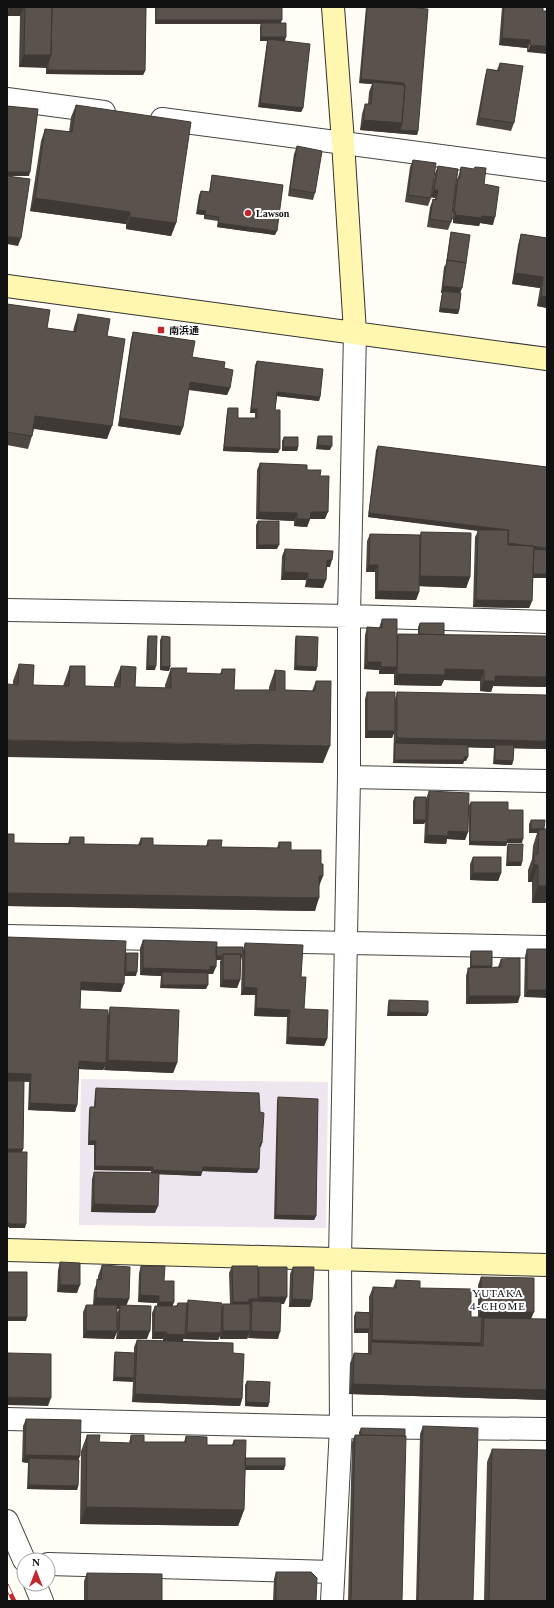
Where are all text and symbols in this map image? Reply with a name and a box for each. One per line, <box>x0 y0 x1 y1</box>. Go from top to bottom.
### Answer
marker: Lawson <box>243 208 253 218</box>
place label: Lawson <box>256 208 290 219</box>
marker: 南浜通 <box>156 325 166 335</box>
place label: 南浜通 <box>169 325 199 336</box>
district label: YUTAKA 4-CHOME <box>470 1287 526 1312</box>
north arrow <box>16 1552 56 1592</box>
text: N <box>32 1556 40 1568</box>

